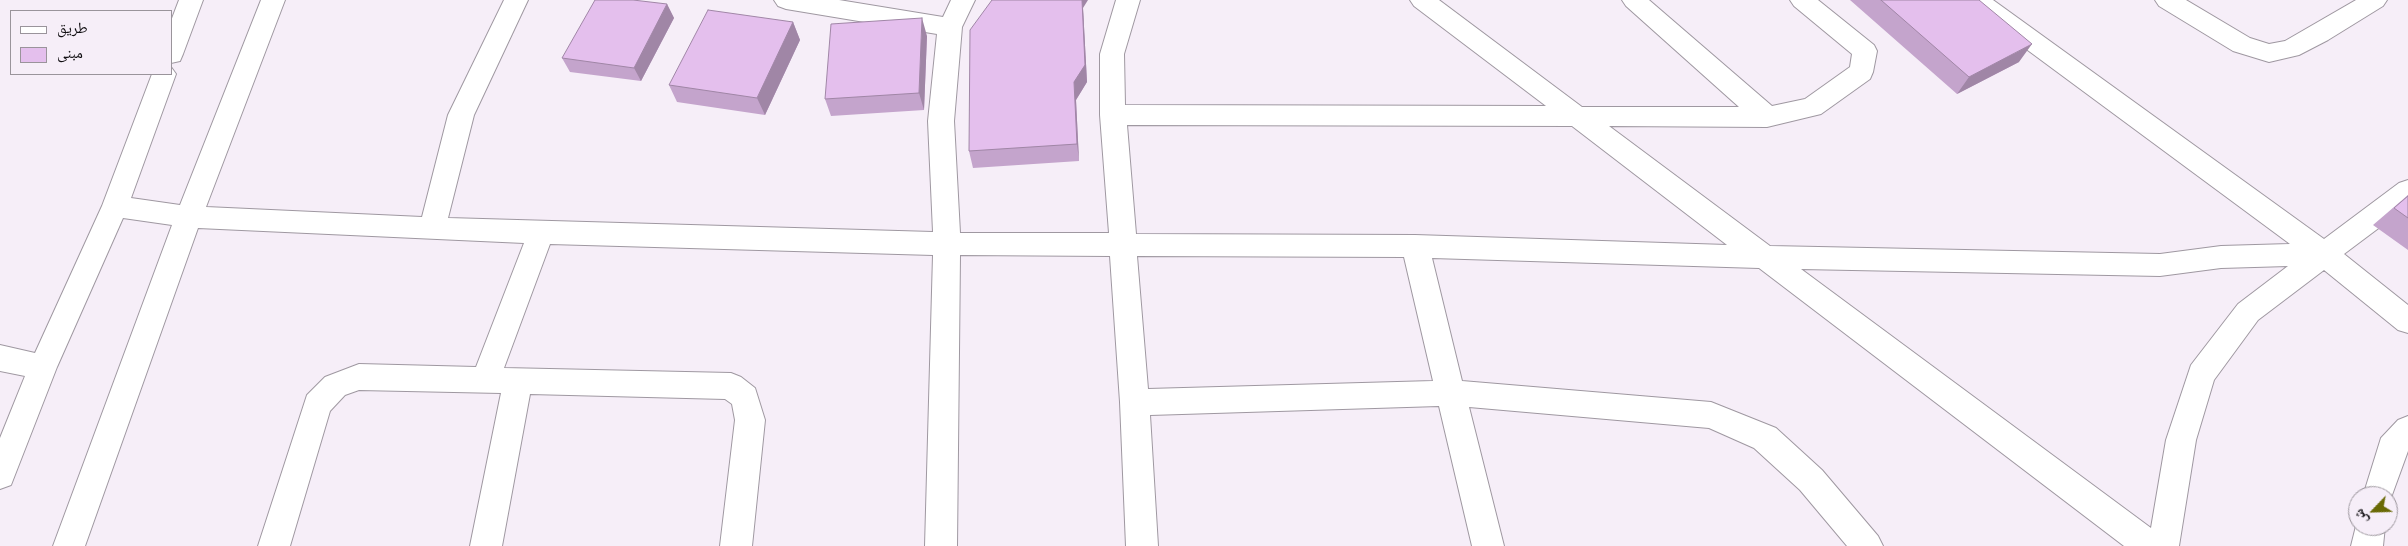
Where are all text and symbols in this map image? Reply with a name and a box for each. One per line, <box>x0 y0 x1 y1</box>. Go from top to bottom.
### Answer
legend <box>10 10 172 75</box>
text: طريق <box>57 17 88 37</box>
text: مبنى <box>57 42 83 62</box>
north arrow <box>2348 486 2398 536</box>
text: ش <box>2348 506 2371 528</box>

